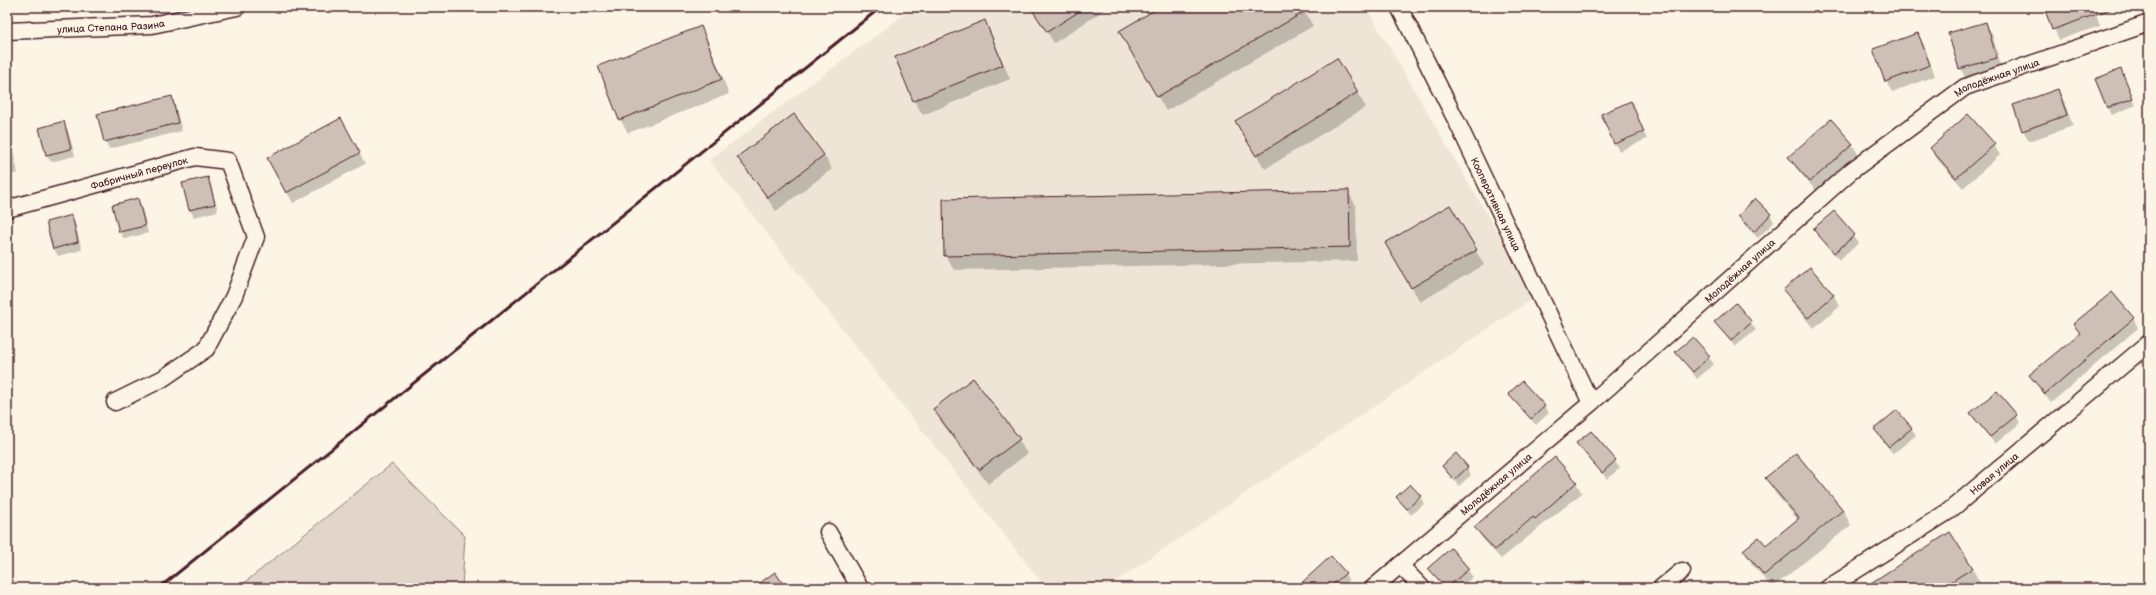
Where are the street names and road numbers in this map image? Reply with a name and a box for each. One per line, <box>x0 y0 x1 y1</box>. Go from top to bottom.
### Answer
street label: улица Степана Разина <box>57 17 166 36</box>
street label: Молодёжная улица <box>1952 57 2041 100</box>
street label: Фабричный переулок <box>89 154 190 193</box>
street label: Кооперативная улица <box>1468 156 1523 254</box>
street label: Молодёжная улица <box>1703 237 1778 306</box>
street label: Новая улица <box>1968 450 2021 498</box>
street label: Молодёжная улица <box>1458 451 1535 518</box>

